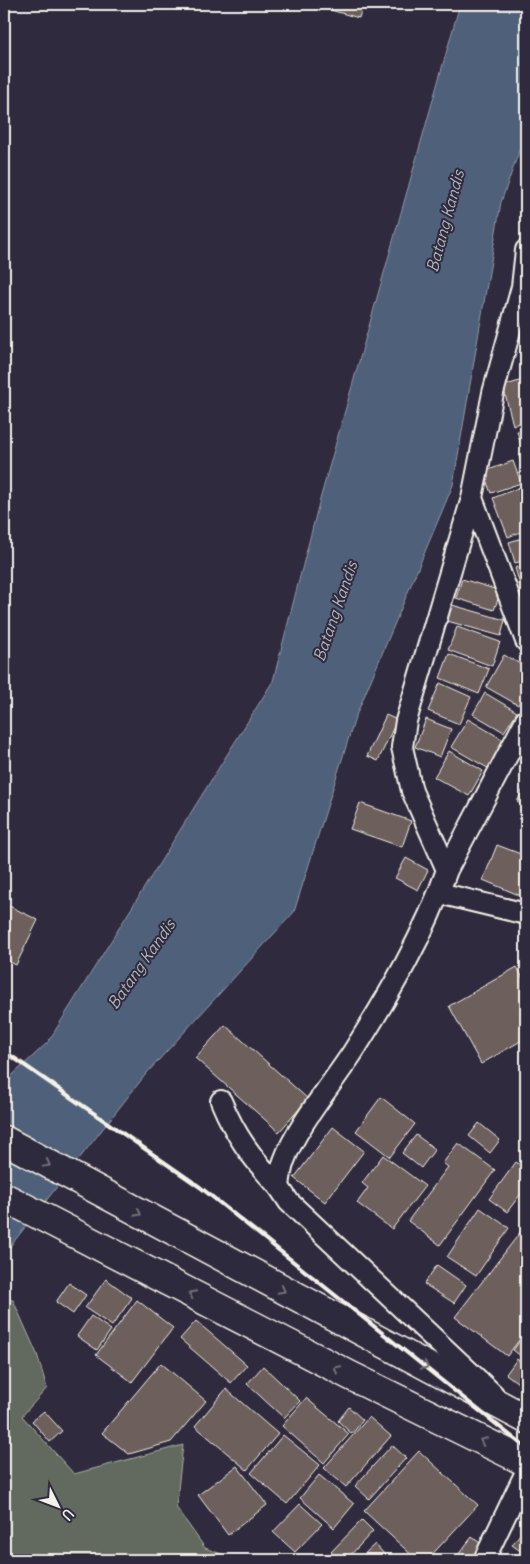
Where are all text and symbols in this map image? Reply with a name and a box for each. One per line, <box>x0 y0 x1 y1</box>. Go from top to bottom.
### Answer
water label: Batang Kandis <box>422 167 468 274</box>
water label: Batang Kandis <box>309 558 362 664</box>
water label: Batang Kandis <box>103 915 180 1013</box>
one-way arrow <box>41 1158 50 1168</box>
one-way arrow <box>133 1207 142 1217</box>
one-way arrow <box>276 1283 285 1293</box>
one-way arrow <box>188 1290 197 1300</box>
one-way arrow <box>420 1360 429 1370</box>
one-way arrow <box>333 1365 342 1375</box>
one-way arrow <box>479 1437 488 1447</box>
north arrow <box>32 1482 82 1532</box>
text: U <box>58 1505 78 1524</box>

